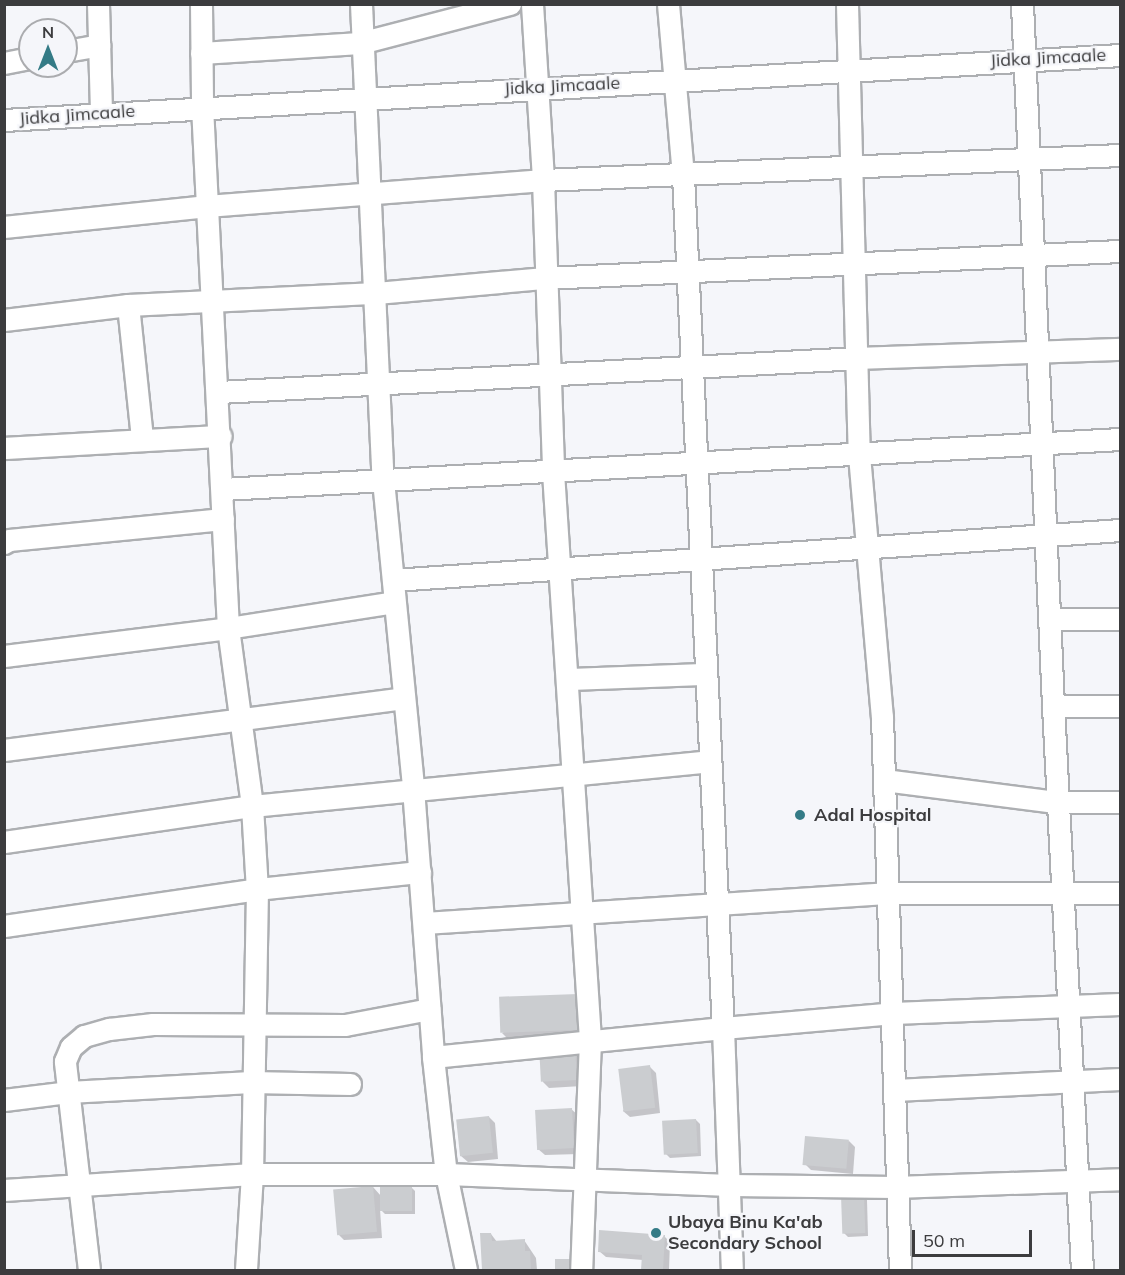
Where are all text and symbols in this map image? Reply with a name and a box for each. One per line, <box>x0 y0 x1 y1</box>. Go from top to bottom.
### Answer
north arrow <box>18 18 78 78</box>
text: N <box>42 22 54 42</box>
street label: Jidka Jimcaale <box>989 44 1107 72</box>
street label: Jidka Jimcaale <box>503 72 621 100</box>
street label: Jidka Jimcaale <box>18 100 136 130</box>
place label: Adal Hospital <box>814 804 932 826</box>
marker: Adal Hospital <box>791 806 809 824</box>
place label: Ubaya Binu Ka'ab Secondary School <box>668 1212 823 1254</box>
scale bar <box>915 1218 1035 1256</box>
marker: Ubaya Binu Ka'ab Secondary School <box>649 1226 663 1240</box>
text: 50 m <box>923 1229 965 1252</box>

